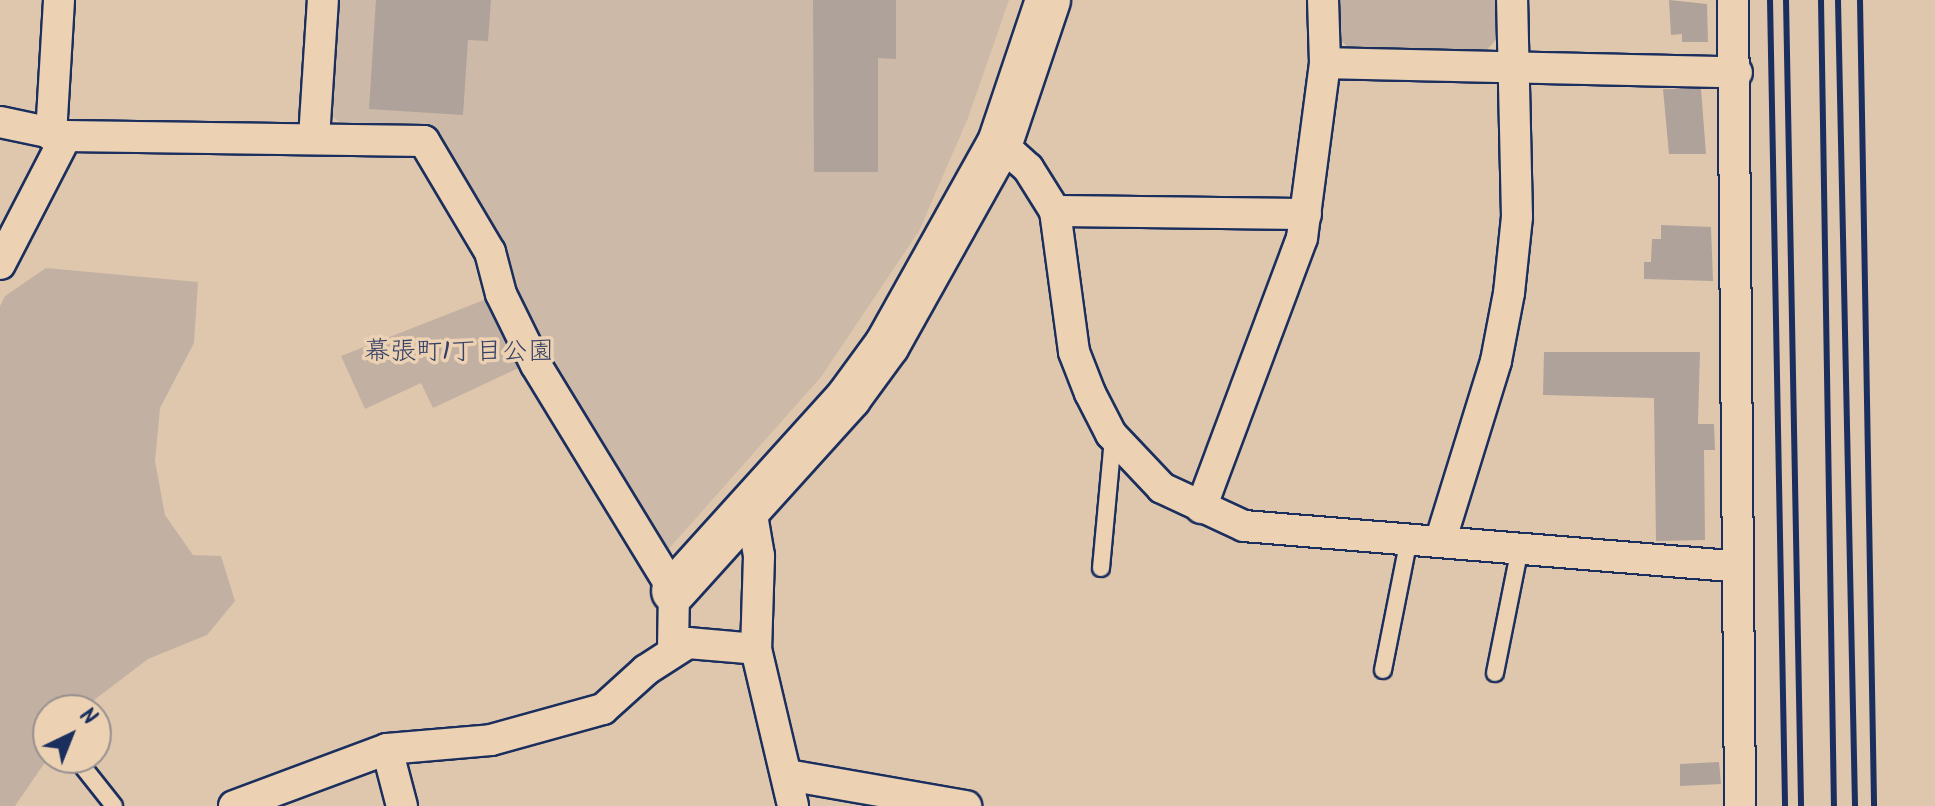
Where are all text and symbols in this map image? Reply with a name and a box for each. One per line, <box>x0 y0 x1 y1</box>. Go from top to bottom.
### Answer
park label: 幕張町1丁目公園 <box>364 337 554 369</box>
north arrow <box>32 694 112 774</box>
text: N <box>70 700 104 735</box>

